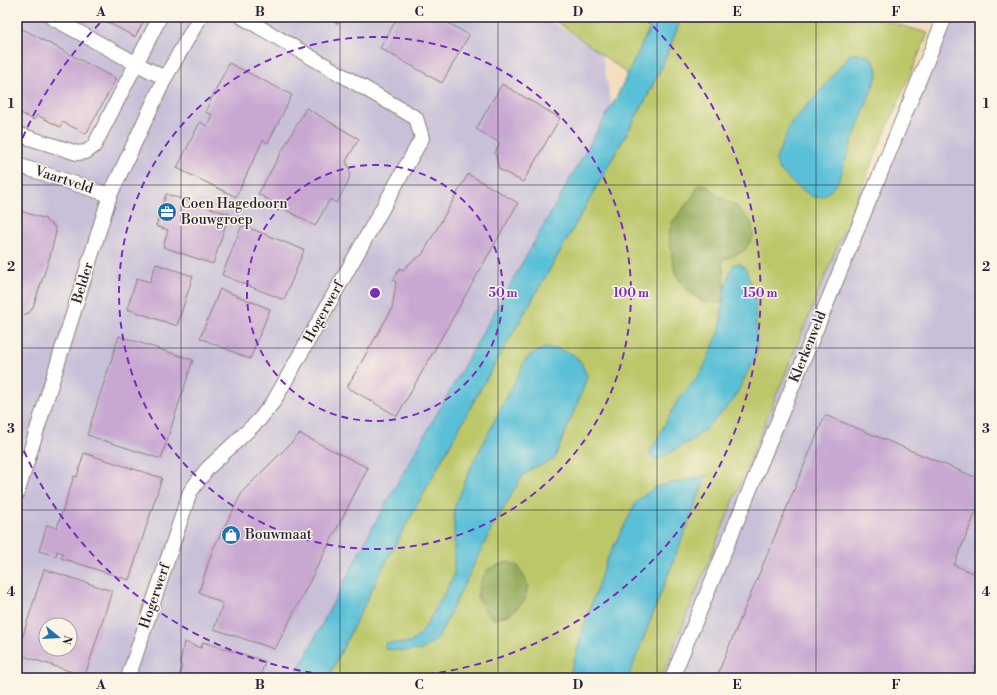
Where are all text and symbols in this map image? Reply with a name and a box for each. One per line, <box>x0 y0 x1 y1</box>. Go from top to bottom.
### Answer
text: A <box>95 4 106 20</box>
text: B <box>255 4 265 20</box>
text: C <box>414 4 424 20</box>
text: D <box>573 4 583 20</box>
text: E <box>732 4 742 20</box>
text: F <box>891 4 901 20</box>
text: 1 <box>8 96 15 112</box>
text: 1 <box>983 96 990 112</box>
street label: Vaartveld <box>32 162 95 198</box>
place label: Coen Hagedoorn Bouwgroep <box>180 195 288 229</box>
office icon: Coen Hagedoorn Bouwgroep <box>156 201 178 223</box>
text: 2 <box>7 259 15 275</box>
text: 2 <box>982 259 990 275</box>
street label: Belder <box>68 260 98 307</box>
street label: Hogerwerf <box>300 277 349 346</box>
centre of rings <box>368 286 382 300</box>
text: 50 m <box>488 286 518 301</box>
text: 100 m <box>613 286 649 301</box>
text: 150 m <box>743 286 777 301</box>
street label: Klerkenveld <box>785 308 831 385</box>
text: 3 <box>7 421 15 437</box>
text: 3 <box>982 421 990 437</box>
shop icon: Bouwmaat <box>220 524 242 546</box>
place label: Bouwmaat <box>244 526 312 544</box>
street label: Hogerwerf <box>135 560 175 631</box>
text: 4 <box>7 584 16 600</box>
text: 4 <box>982 584 991 600</box>
north arrow <box>38 617 78 657</box>
text: N <box>58 633 75 646</box>
text: A <box>95 677 106 693</box>
text: B <box>255 677 265 693</box>
text: C <box>414 677 424 693</box>
text: D <box>573 677 583 693</box>
text: E <box>732 677 742 693</box>
text: F <box>891 677 901 693</box>

